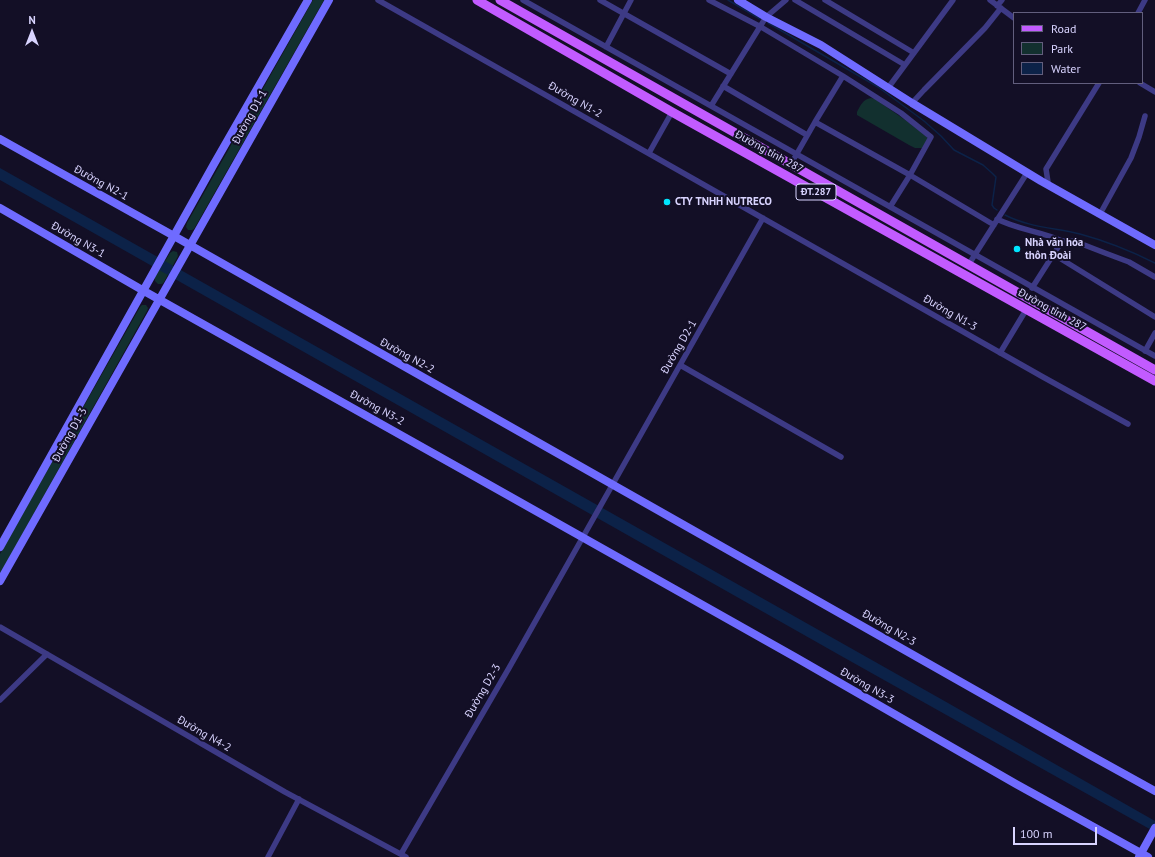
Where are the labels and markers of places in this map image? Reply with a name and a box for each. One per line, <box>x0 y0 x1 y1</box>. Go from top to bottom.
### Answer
place label: CTY TNHH NUTRECO <box>675 195 772 209</box>
marker: CTY TNHH NUTRECO <box>662 197 672 207</box>
place label: Nhà văn hóa thôn Đoài <box>1025 236 1083 262</box>
marker: Nhà văn hóa thôn Đoài <box>1012 244 1022 254</box>

